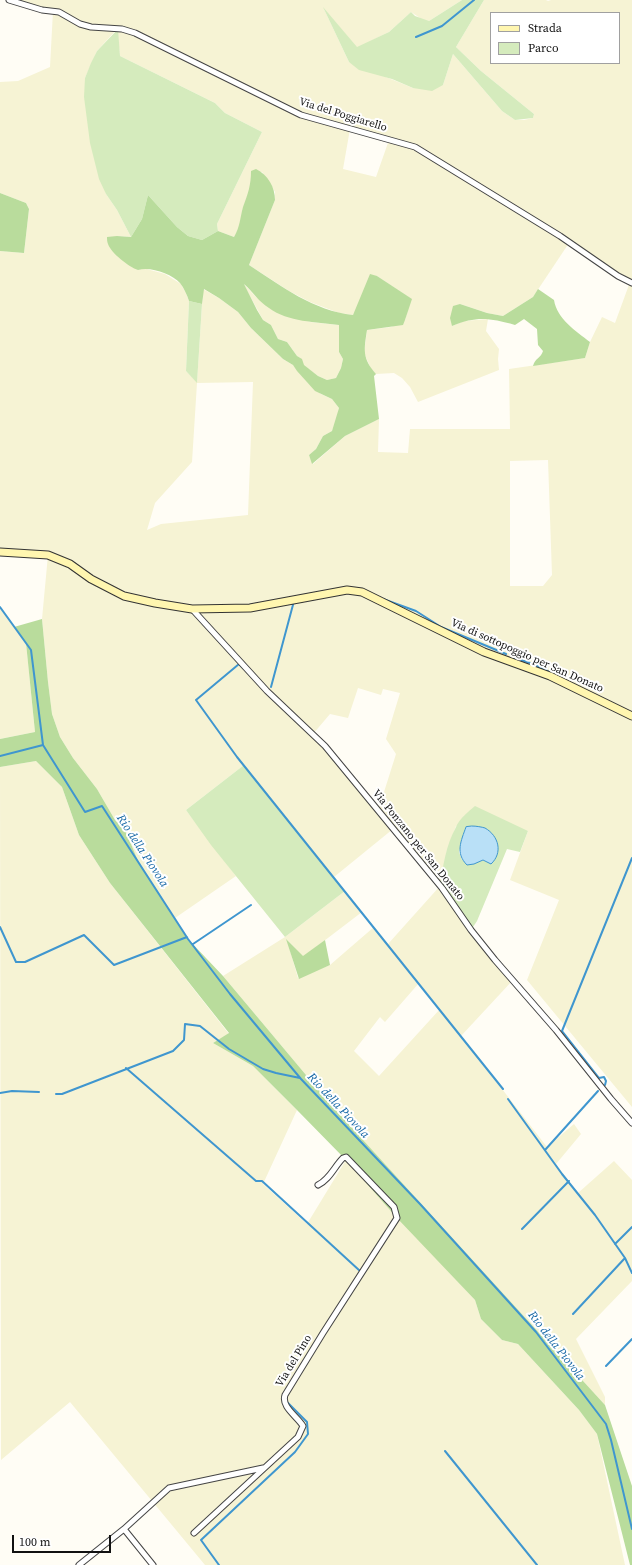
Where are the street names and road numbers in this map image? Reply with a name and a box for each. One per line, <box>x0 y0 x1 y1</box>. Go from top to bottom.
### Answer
street label: Via del Poggiarello <box>297 95 389 135</box>
street label: Via di sottopoggio per San Donato <box>449 616 605 696</box>
street label: Via Ponzano per San Donato <box>369 787 467 903</box>
street label: Via del Pino <box>273 1332 315 1390</box>

